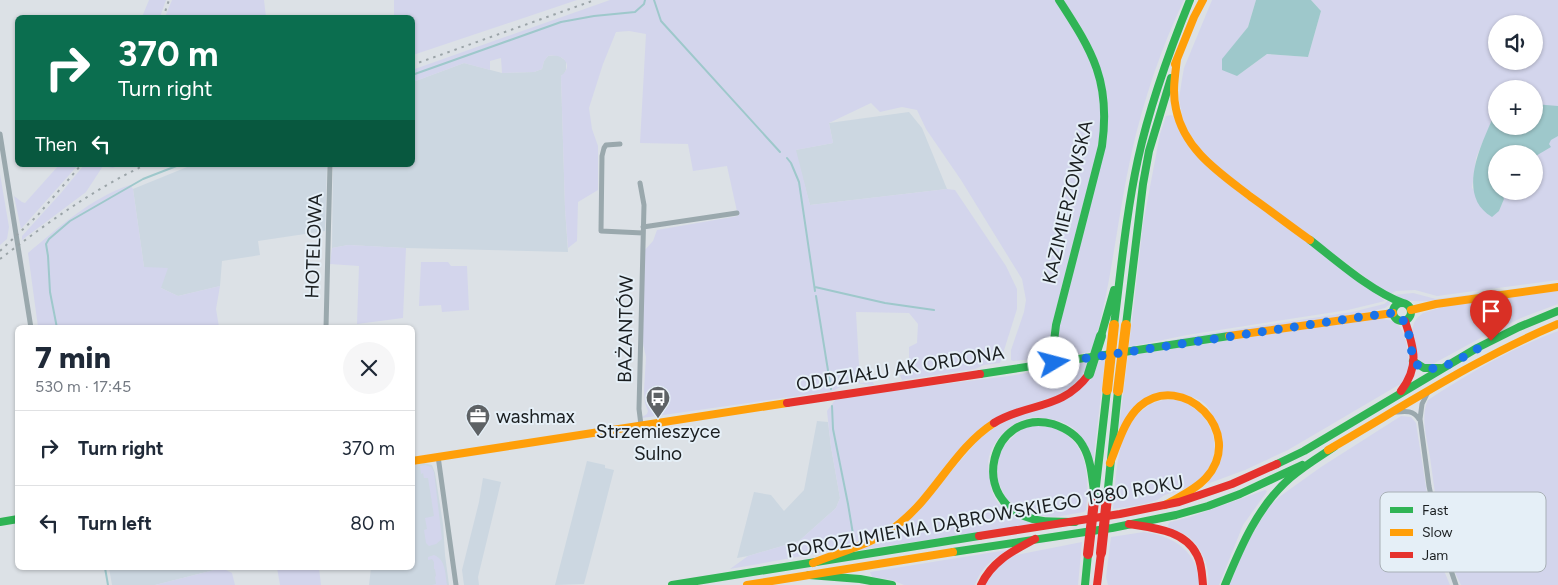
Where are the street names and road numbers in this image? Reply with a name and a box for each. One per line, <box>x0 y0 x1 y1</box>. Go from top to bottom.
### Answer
street label: KAZIMIERZOWSKA <box>1037 118 1098 286</box>
street label: HOTELOWA <box>300 193 327 299</box>
street label: BAŻANTÓW <box>613 274 638 383</box>
street label: ODDZIAŁU AK ORDONA <box>794 341 1006 396</box>
street label: POROZUMIENIA DĄBROWSKIEGO 1980 ROKU <box>785 470 1185 563</box>

